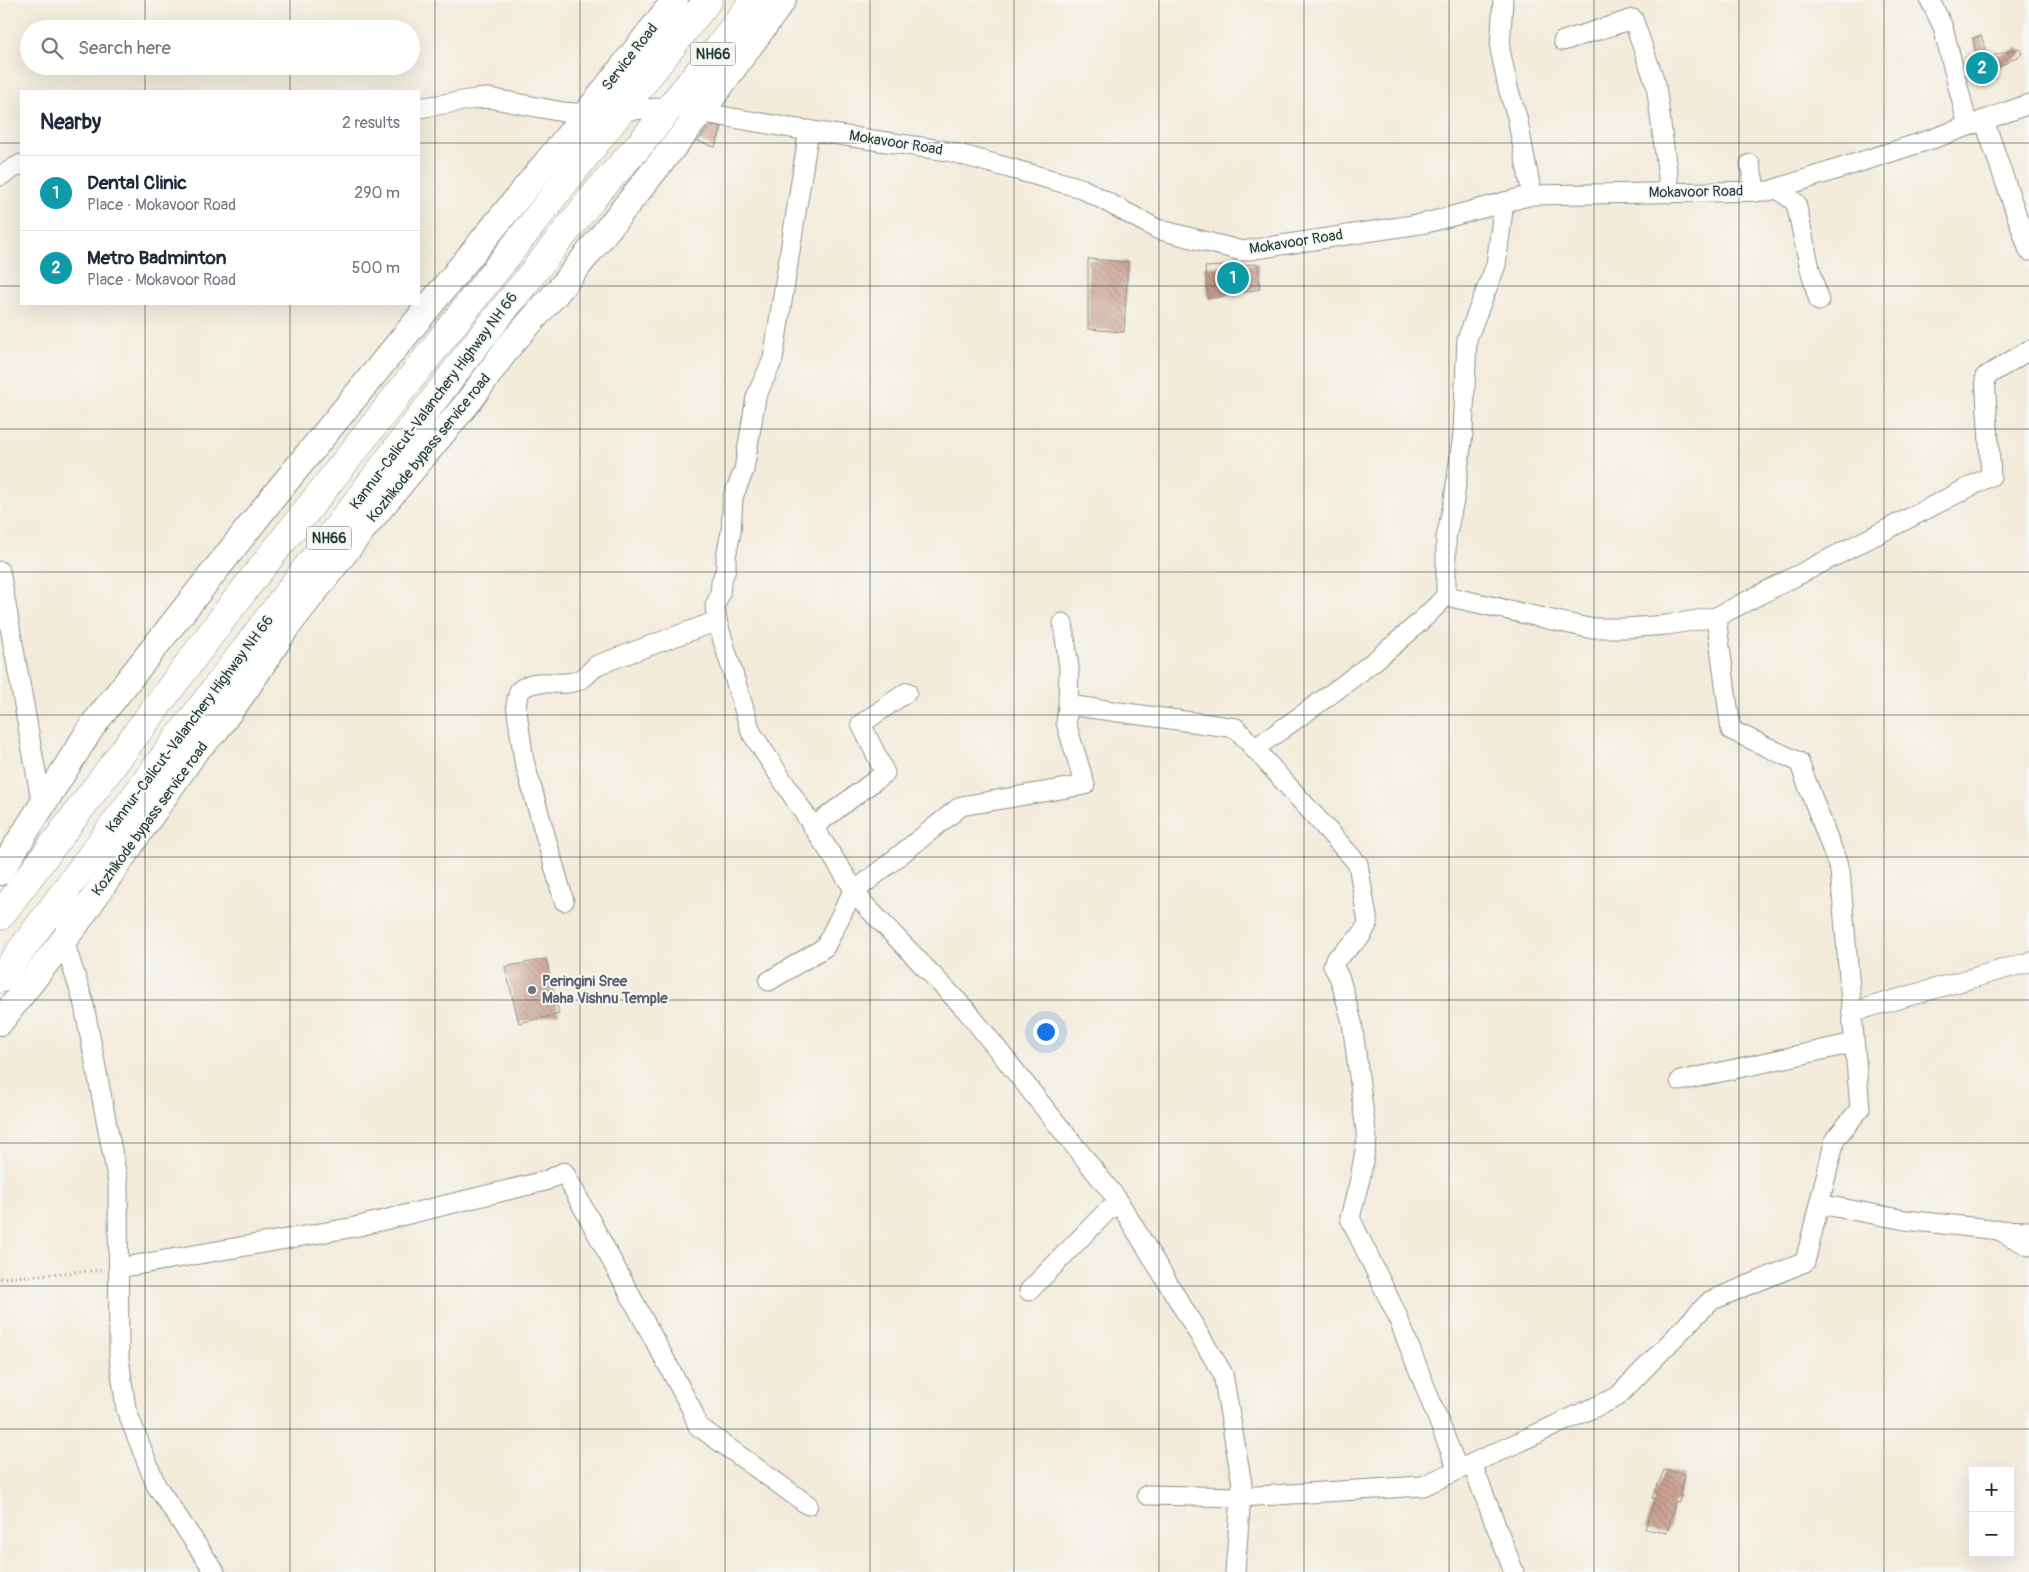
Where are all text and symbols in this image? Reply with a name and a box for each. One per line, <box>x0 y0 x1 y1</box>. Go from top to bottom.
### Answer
search box <box>20 20 420 75</box>
street label: Service Road <box>598 20 662 94</box>
icon: search <box>38 34 66 62</box>
text: Search here <box>78 36 171 60</box>
road number: NH66 <box>690 42 736 66</box>
pin: 2 <box>1966 49 1998 87</box>
text: Nearby <box>40 109 101 136</box>
text: 2 results <box>342 113 400 133</box>
street label: Mokavoor Road <box>848 126 944 160</box>
text: Dental Clinic <box>87 171 187 195</box>
street label: Mokavoor Road <box>1649 182 1743 202</box>
text: 1 <box>53 183 59 203</box>
text: 290 m <box>354 183 400 203</box>
text: Place · Mokavoor Road <box>87 195 236 215</box>
street label: Mokavoor Road <box>1248 225 1344 259</box>
text: Metro Badminton <box>87 246 226 270</box>
text: 2 <box>52 258 60 278</box>
text: 500 m <box>352 258 400 278</box>
pin: 1 <box>1217 259 1249 297</box>
text: Place · Mokavoor Road <box>87 270 236 290</box>
street label: Kannur-Calicut-Valanchery Highway NH 66 <box>346 288 522 514</box>
street label: Kozhikode bypass service road <box>363 370 495 526</box>
road number: NH66 <box>306 526 352 550</box>
street label: Kannur-Calicut-Valanchery Highway NH 66 <box>102 611 278 837</box>
street label: Kozhikode bypass service road <box>88 738 212 900</box>
place label: Peringini Sree Maha Vishnu Temple <box>542 972 668 1008</box>
marker: Peringini Sree Maha Vishnu Temple <box>526 984 538 996</box>
your location <box>1033 1019 1059 1045</box>
map controls <box>1969 1467 2014 1557</box>
button: + <box>1969 1467 2014 1512</box>
button: − <box>1969 1512 2014 1557</box>

